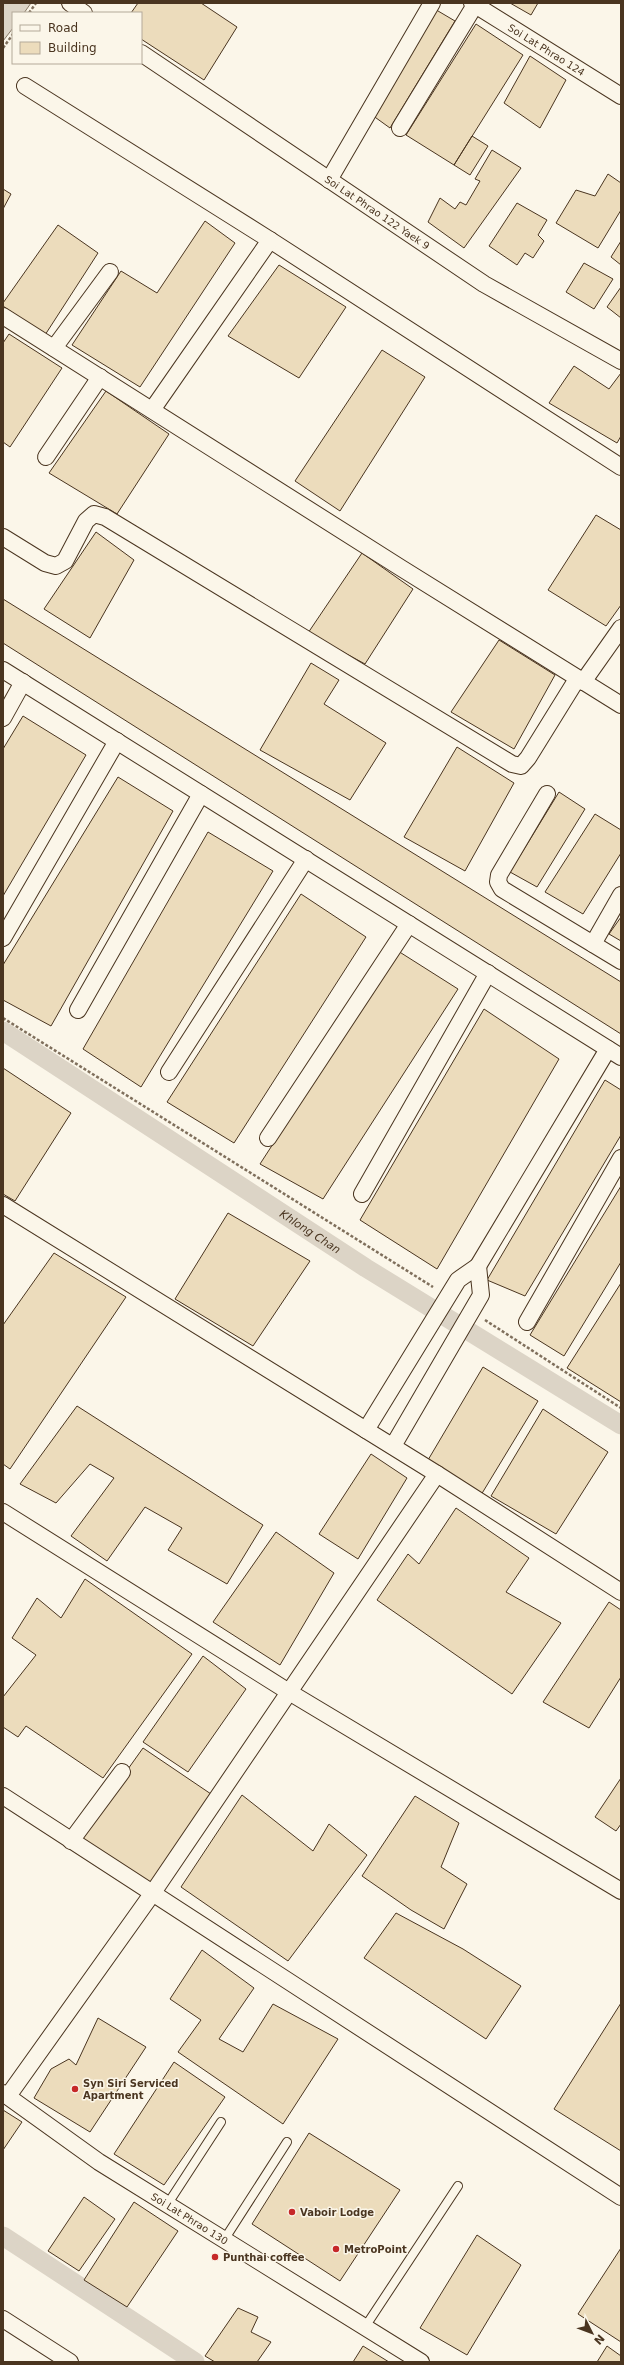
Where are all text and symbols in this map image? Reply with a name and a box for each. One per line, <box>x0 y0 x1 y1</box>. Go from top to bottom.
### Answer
legend <box>12 12 142 64</box>
text: Road <box>48 21 78 35</box>
street label: Soi Lat Phrao 124 <box>506 22 587 78</box>
text: Building <box>48 41 97 55</box>
street label: Soi Lat Phrao 122 Yaek 9 <box>323 173 432 251</box>
water label: Khlong Chan <box>277 1207 343 1256</box>
place label: Syn Siri Serviced Apartment <box>83 2078 179 2101</box>
marker: Syn Siri Serviced Apartment <box>70 2084 80 2094</box>
street label: Soi Lat Phrao 130 <box>149 2190 230 2246</box>
marker: Vaboir Lodge <box>287 2207 297 2217</box>
place label: Vaboir Lodge <box>300 2207 374 2218</box>
marker: MetroPoint <box>331 2244 341 2254</box>
place label: MetroPoint <box>344 2244 407 2255</box>
marker: Punthai coffee <box>210 2252 220 2262</box>
place label: Punthai coffee <box>223 2252 305 2263</box>
north arrow <box>572 2313 612 2353</box>
text: N <box>591 2332 607 2347</box>

